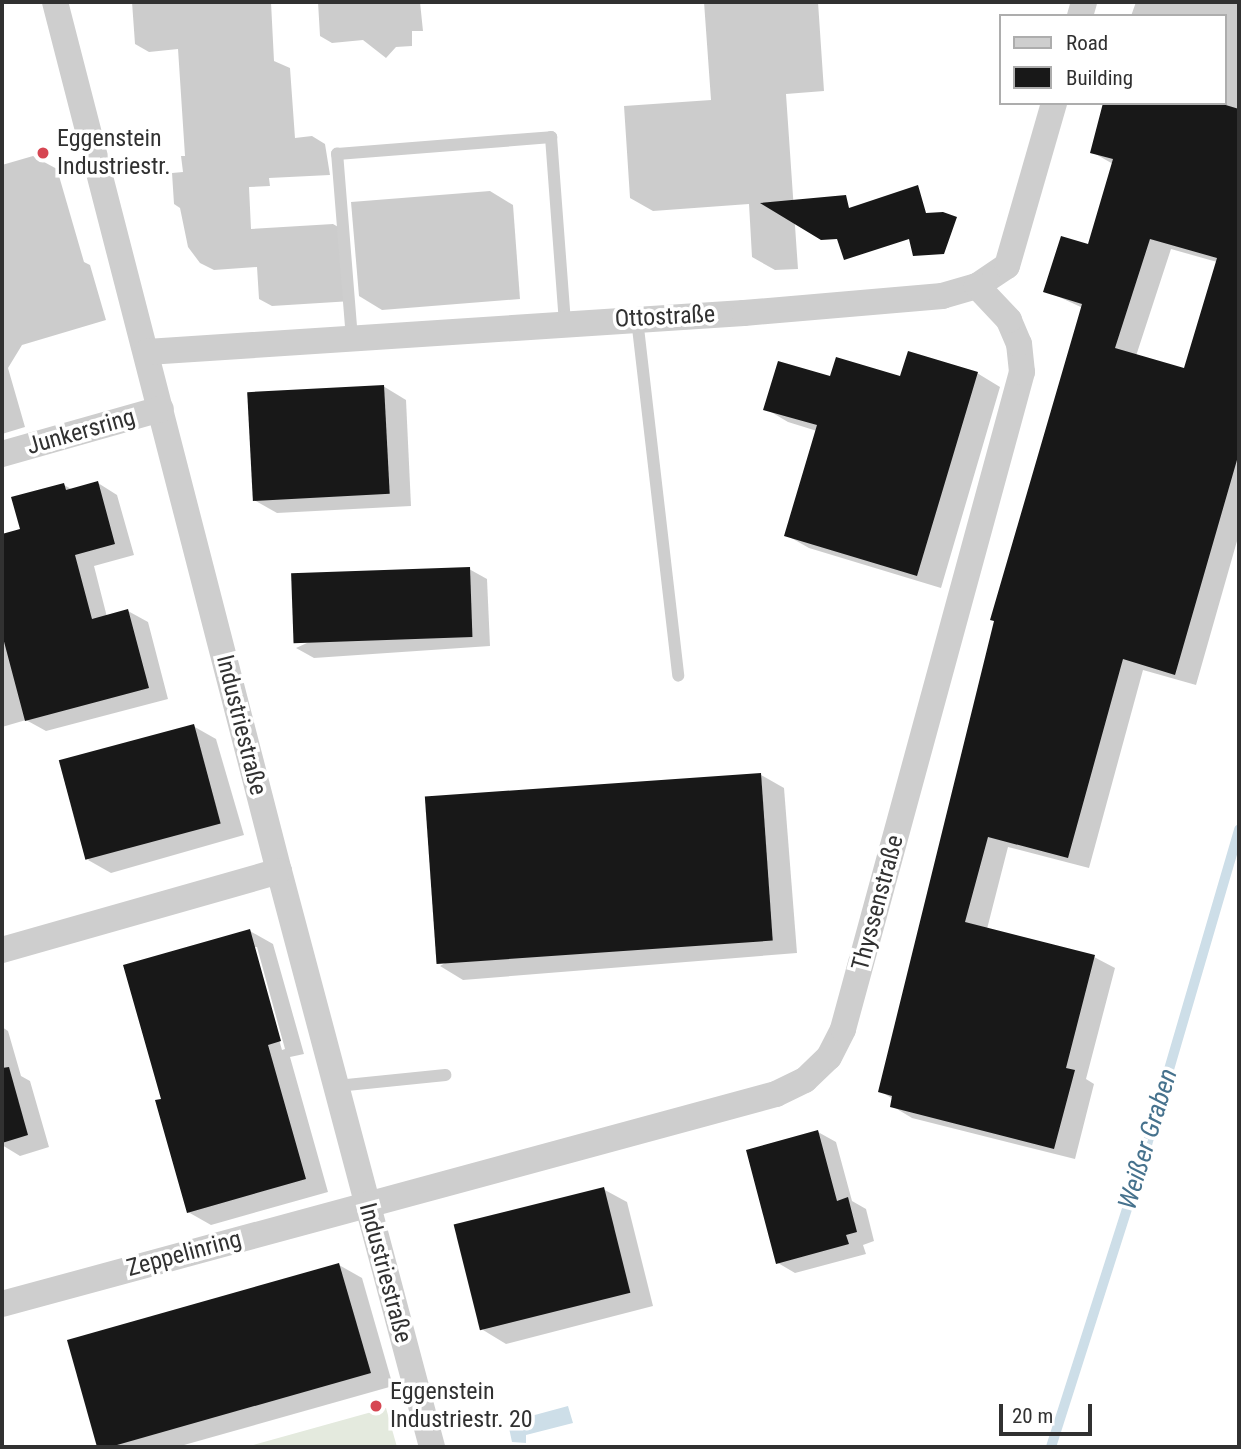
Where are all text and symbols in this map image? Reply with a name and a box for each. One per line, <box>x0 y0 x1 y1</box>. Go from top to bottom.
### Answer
legend <box>1000 14 1227 105</box>
text: Road <box>1066 31 1108 55</box>
text: Building <box>1066 66 1133 90</box>
place label: Eggenstein Industriestr. <box>57 125 170 181</box>
marker: Eggenstein Industriestr. <box>35 145 51 161</box>
street label: Ottostraße <box>614 300 716 334</box>
street label: Junkersring <box>24 403 138 461</box>
street label: Industriestraße <box>210 652 272 798</box>
street label: Thyssenstraße <box>846 832 910 974</box>
water label: Weißer Graben <box>1112 1065 1184 1213</box>
street label: Industriestraße <box>353 1200 417 1346</box>
street label: Zeppelinring <box>124 1225 244 1283</box>
place label: Eggenstein Industriestr. 20 <box>390 1378 533 1434</box>
scale bar <box>1003 1390 1096 1434</box>
marker: Eggenstein Industriestr. 20 <box>368 1398 384 1414</box>
text: 20 m <box>1012 1404 1053 1428</box>

